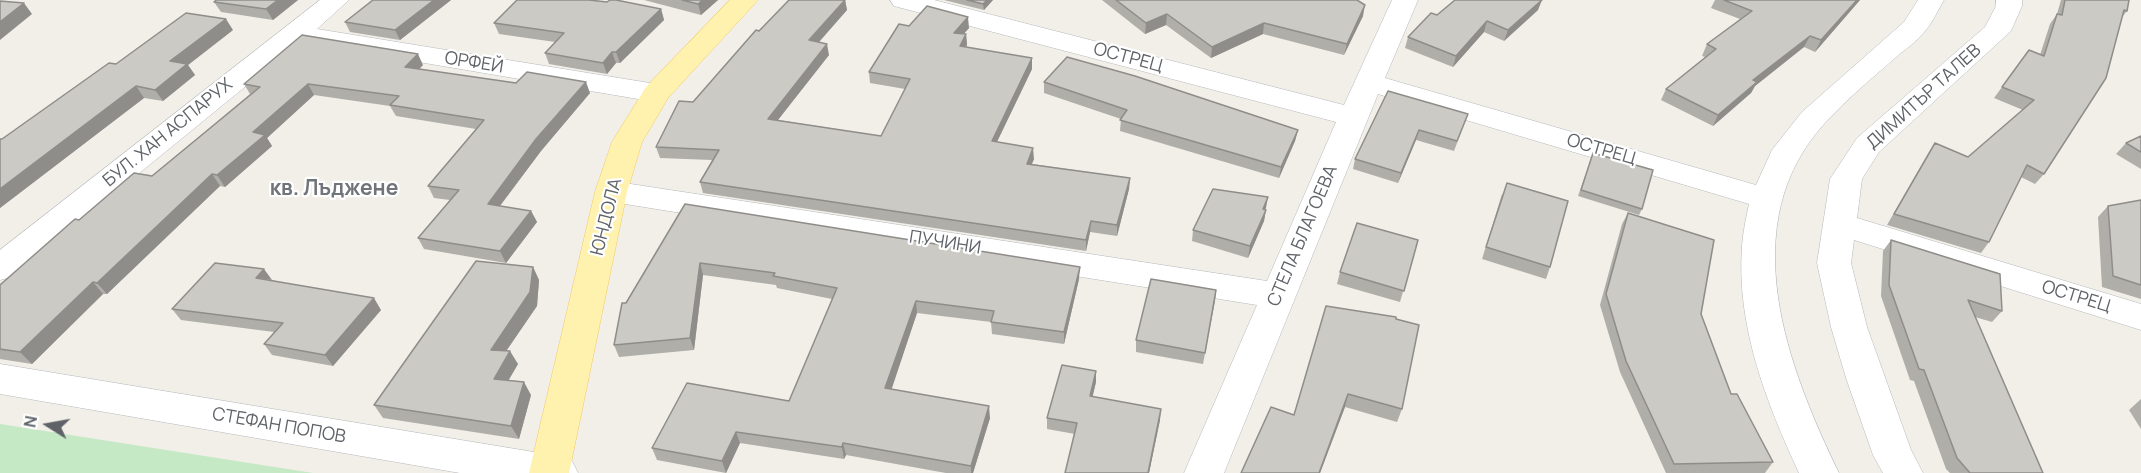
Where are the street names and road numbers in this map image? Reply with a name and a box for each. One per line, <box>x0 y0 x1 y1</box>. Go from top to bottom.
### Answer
street label: ОСТРЕЦ <box>1091 38 1165 78</box>
street label: ДИМИТЪР ТАЛЕВ <box>1862 40 1986 154</box>
street label: ОРФЕЙ <box>443 48 505 78</box>
street label: БУЛ. ХАН АСПАРУХ <box>99 74 237 192</box>
street label: ОСТРЕЦ <box>1564 130 1638 170</box>
street label: СТЕЛА БЛАГОЕВА <box>1264 162 1342 310</box>
street label: ЮНДОЛА <box>587 176 627 258</box>
street label: ПУЧИНИ <box>908 227 982 259</box>
street label: ОСТРЕЦ <box>2039 276 2113 318</box>
street label: СТЕФАН ПОПОВ <box>211 404 347 448</box>

